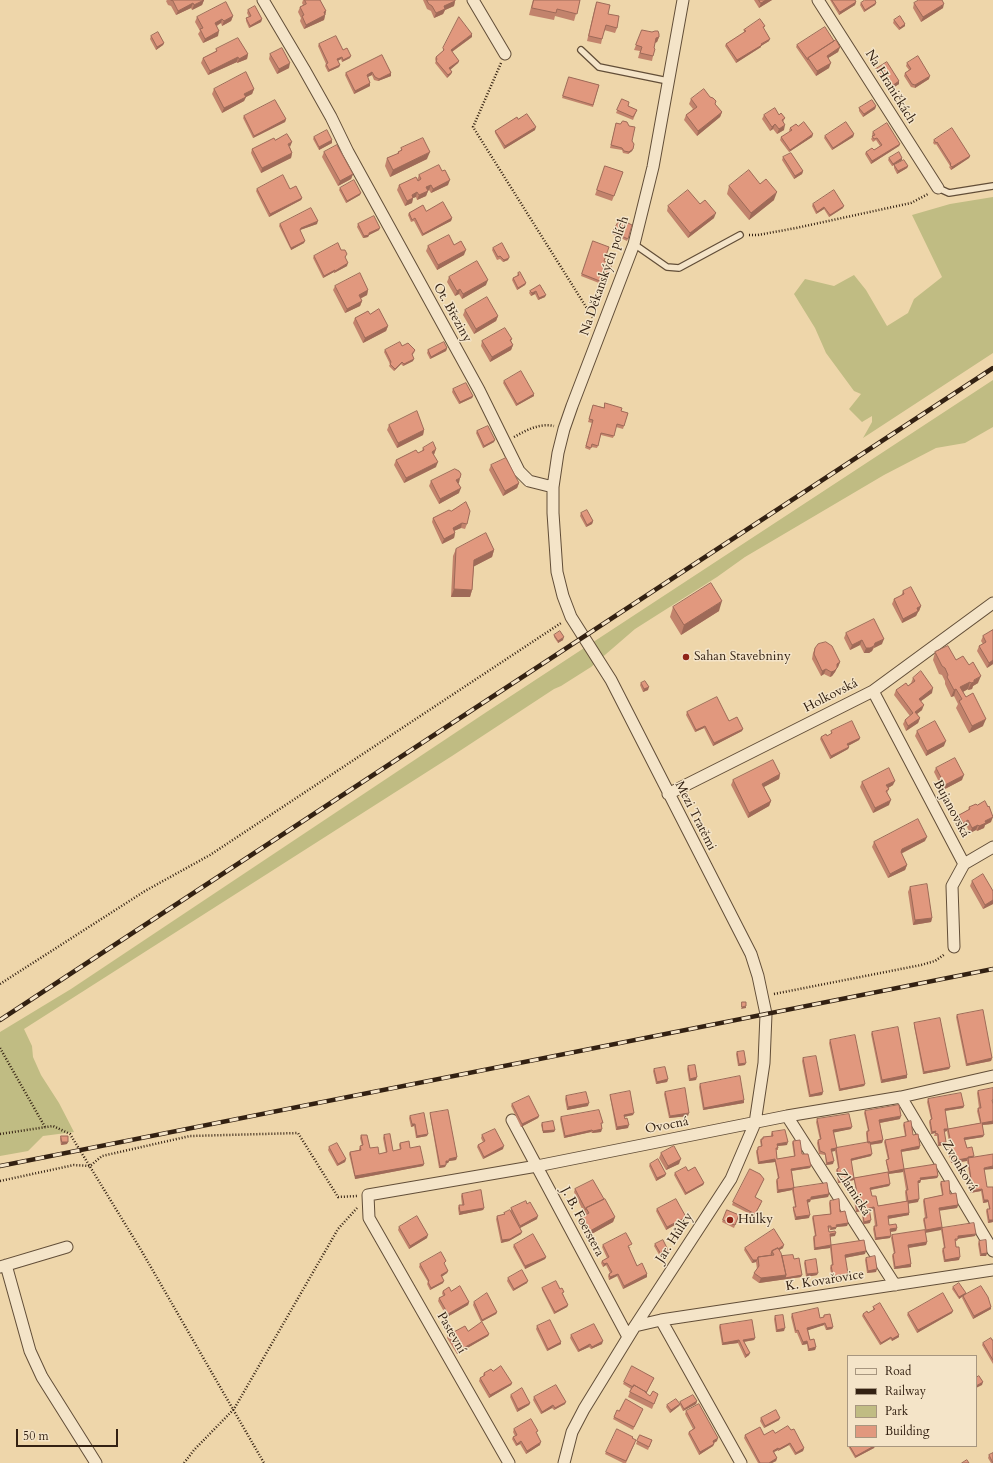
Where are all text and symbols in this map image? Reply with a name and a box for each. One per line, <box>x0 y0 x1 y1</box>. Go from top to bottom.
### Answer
street label: Na Hraničkách <box>861 47 919 127</box>
street label: Na Děkanských polích <box>577 214 633 338</box>
street label: Ot. Březiny <box>429 281 475 345</box>
place label: Sahan Stavebniny <box>694 649 791 665</box>
marker: Sahan Stavebniny <box>681 652 691 662</box>
street label: Holkovská <box>801 676 861 716</box>
street label: Bujanovská <box>929 777 973 841</box>
street label: Mezi Tratěmi <box>671 779 719 853</box>
street label: Ovocná <box>644 1114 690 1138</box>
street label: Zvonková <box>938 1138 980 1194</box>
street label: Zlatnická <box>832 1167 874 1219</box>
street label: J. B. Foerstera <box>557 1185 607 1259</box>
street label: Jar. Hůlky <box>653 1210 697 1266</box>
place label: Hůlky <box>738 1212 773 1228</box>
marker: Hůlky <box>725 1215 735 1225</box>
street label: K. Kovařovice <box>785 1267 865 1295</box>
street label: Pastevní <box>433 1309 469 1357</box>
legend <box>847 1355 977 1447</box>
text: Road <box>885 1363 911 1379</box>
text: Railway <box>885 1383 926 1399</box>
text: Park <box>885 1403 908 1419</box>
scale bar <box>18 1421 120 1447</box>
text: Building <box>885 1423 929 1439</box>
text: 50 m <box>23 1428 49 1444</box>

